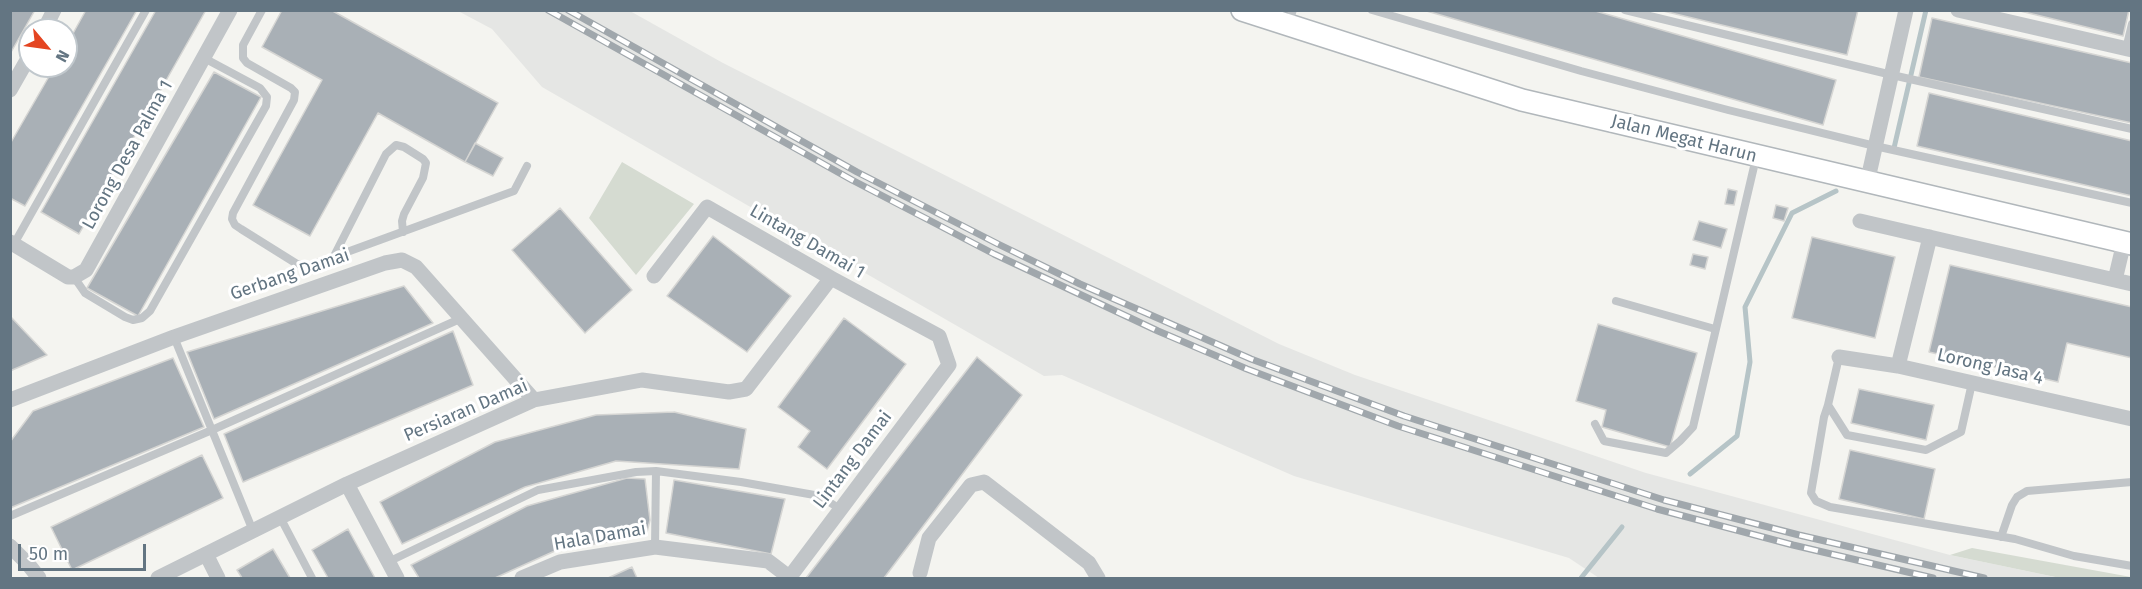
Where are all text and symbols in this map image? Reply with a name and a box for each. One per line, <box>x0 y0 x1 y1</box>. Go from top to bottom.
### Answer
north arrow <box>18 18 78 78</box>
text: N <box>52 47 73 65</box>
street label: Lorong Desa Palma 1 <box>78 77 178 233</box>
street label: Jalan Megat Harun <box>1609 110 1759 168</box>
street label: Lintang Damai 1 <box>746 200 868 284</box>
street label: Gerbang Damai <box>228 245 352 305</box>
street label: Lorong Jasa 4 <box>1935 344 2045 390</box>
street label: Persiaran Damai <box>401 375 531 447</box>
street label: Lintang Damai <box>809 407 897 513</box>
street label: Hala Damai <box>552 518 648 556</box>
scale bar <box>21 532 148 570</box>
text: 50 m <box>29 543 68 565</box>

